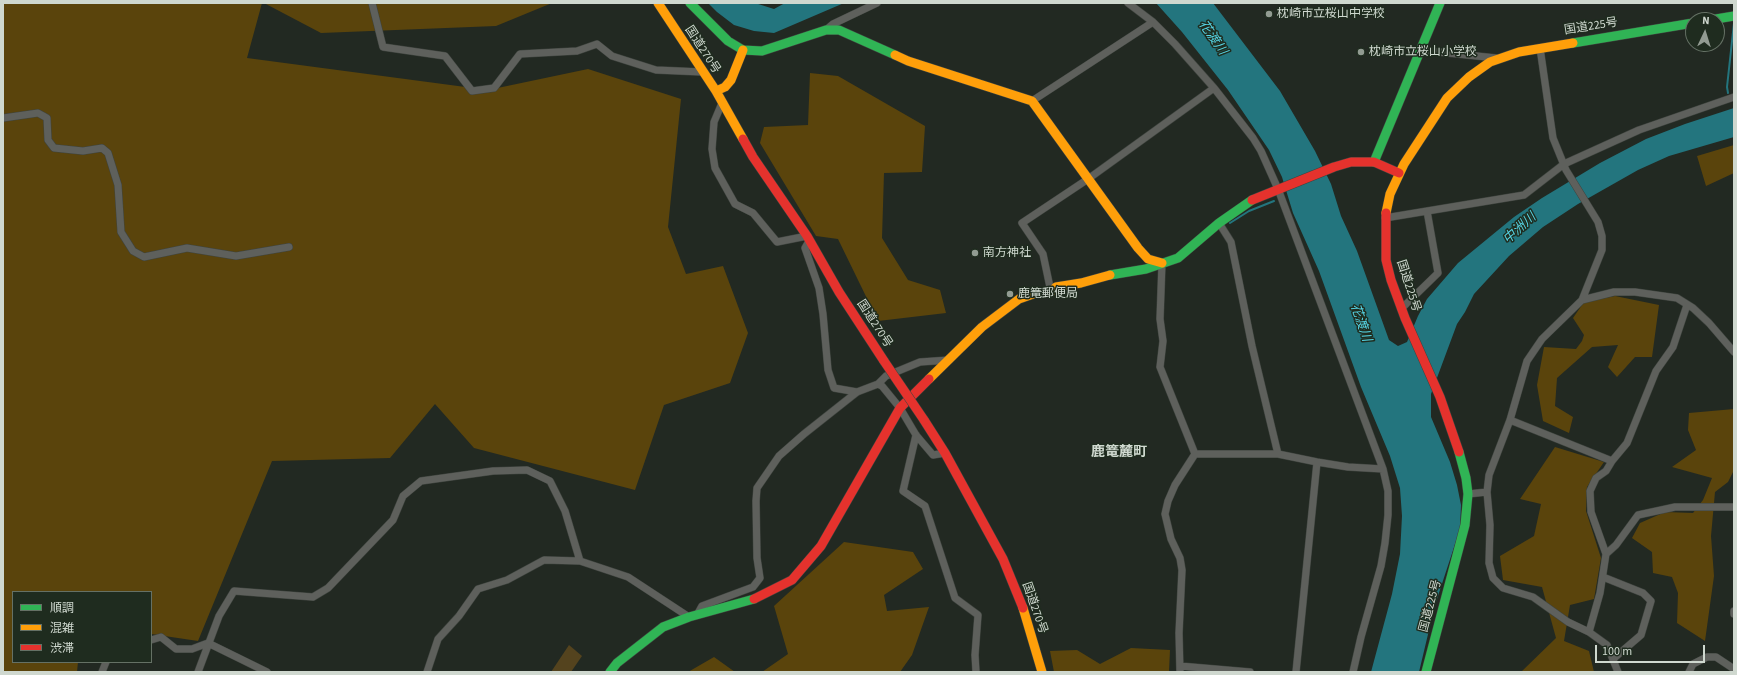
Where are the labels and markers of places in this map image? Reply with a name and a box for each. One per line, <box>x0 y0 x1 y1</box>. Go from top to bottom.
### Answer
place label: 枕崎市立桜山中学校 <box>1277 7 1385 21</box>
marker: 枕崎市立桜山中学校 <box>1264 9 1274 19</box>
place label: 枕崎市立桜山小学校 <box>1369 45 1477 59</box>
marker: 枕崎市立桜山小学校 <box>1356 47 1366 57</box>
place label: 南方神社 <box>983 246 1031 260</box>
marker: 南方神社 <box>970 248 980 258</box>
place label: 鹿篭郵便局 <box>1018 287 1078 301</box>
marker: 鹿篭郵便局 <box>1005 289 1015 299</box>

